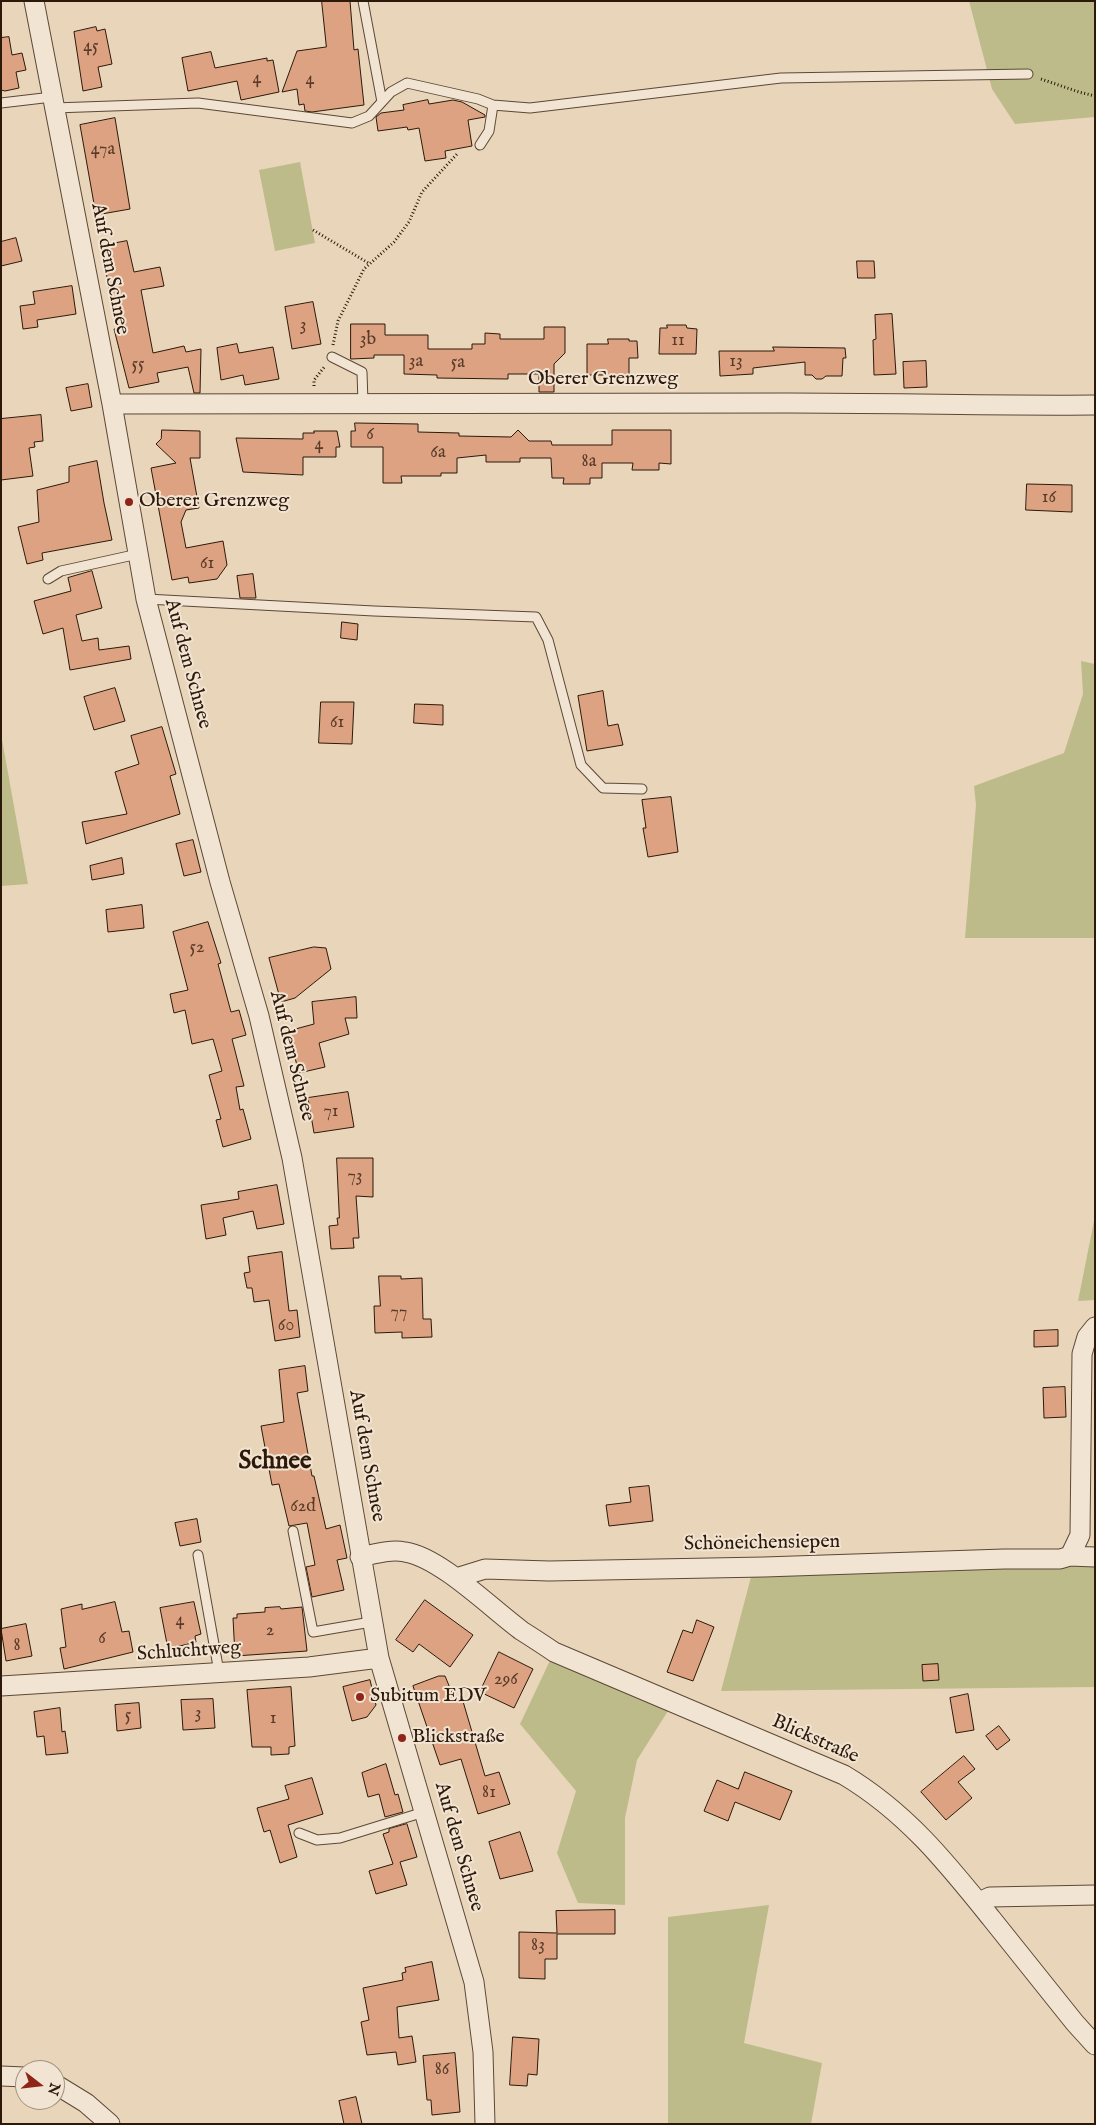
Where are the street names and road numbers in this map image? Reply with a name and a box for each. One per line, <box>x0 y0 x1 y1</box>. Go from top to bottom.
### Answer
street label: Auf dem Schnee <box>84 201 134 337</box>
street label: Oberer Grenzweg <box>528 368 678 392</box>
street label: Auf dem Schnee <box>158 596 216 732</box>
street label: Auf dem Schnee <box>263 988 319 1124</box>
street label: Auf dem Schnee <box>343 1388 389 1524</box>
street label: Schöneichensiepen <box>684 1531 840 1557</box>
street label: Schluchtweg <box>136 1636 242 1668</box>
street label: Blickstraße <box>768 1710 862 1770</box>
street label: Auf dem Schnee <box>428 1779 488 1915</box>

